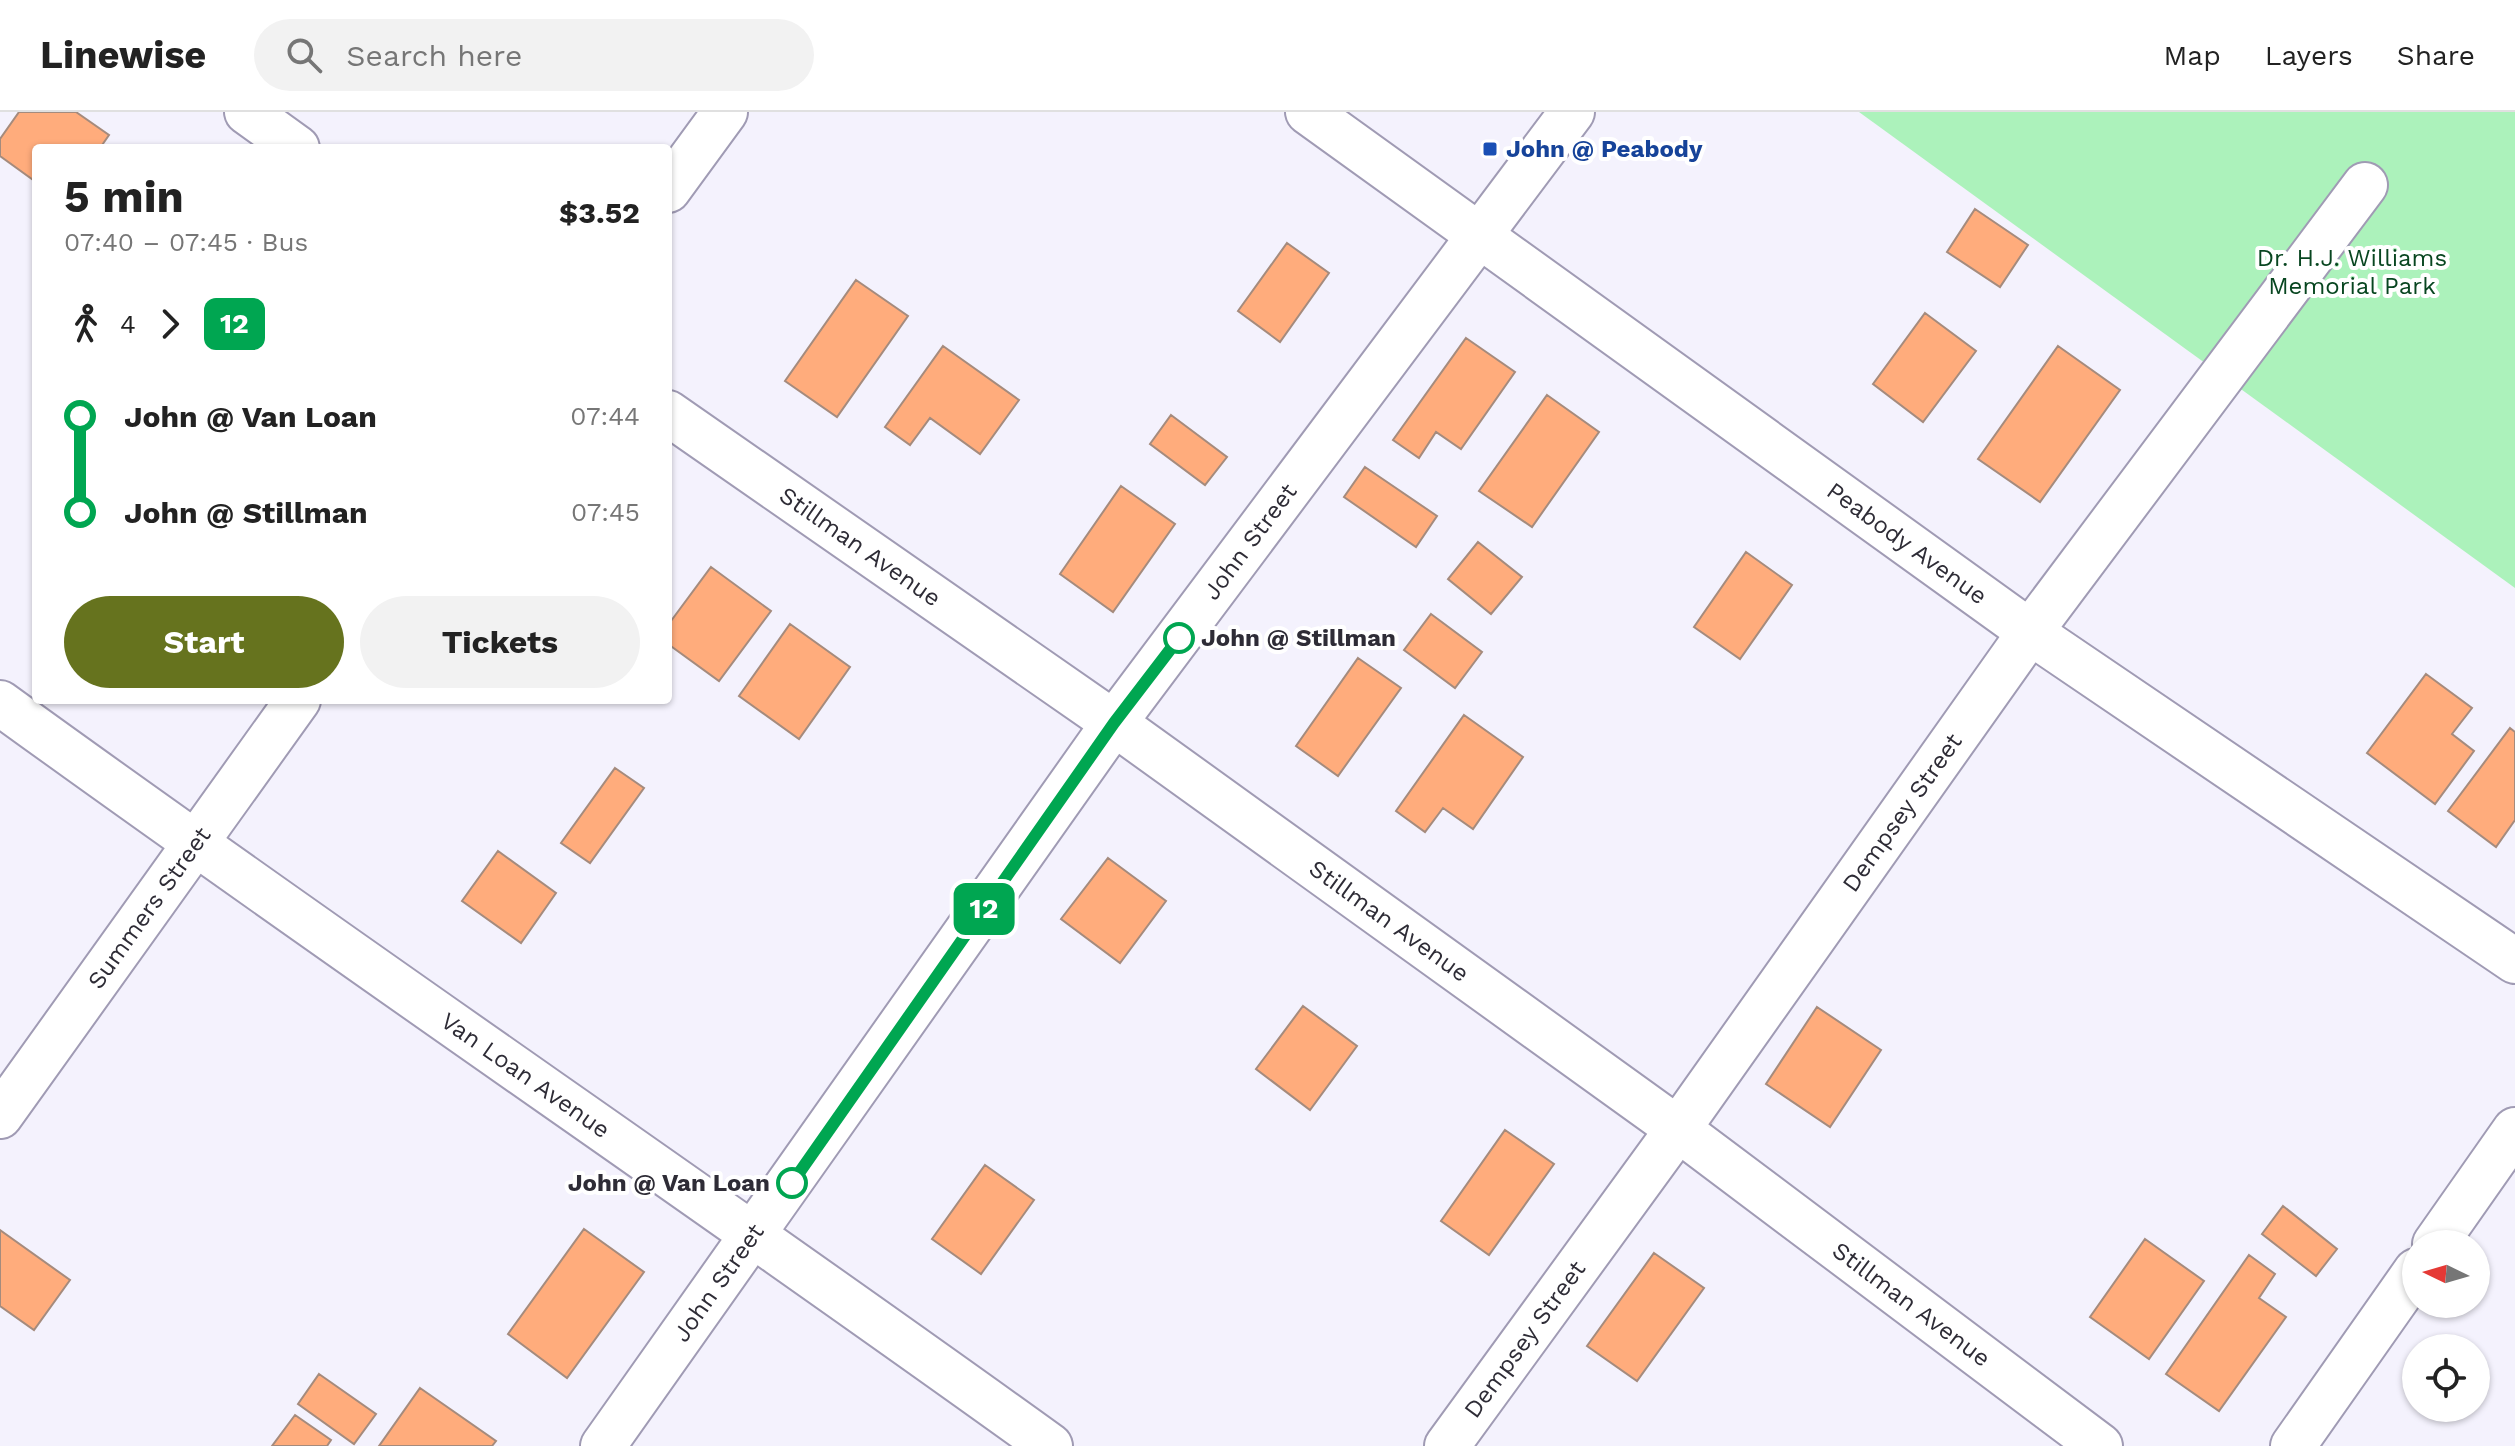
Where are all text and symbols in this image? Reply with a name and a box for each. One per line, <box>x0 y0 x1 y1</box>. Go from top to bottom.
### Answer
search box <box>254 19 814 91</box>
text: Linewise <box>40 33 206 77</box>
icon: search <box>282 33 326 77</box>
text: Search here <box>346 38 522 73</box>
text: Map <box>2164 39 2221 72</box>
text: Layers <box>2265 39 2353 72</box>
text: Share <box>2397 39 2475 72</box>
place label: John @ Peabody <box>1506 135 1703 163</box>
marker: John @ Peabody <box>1481 140 1499 158</box>
text: 5 min <box>64 171 184 223</box>
text: $3.52 <box>559 195 640 230</box>
text: 07:40 – 07:45 · Bus <box>64 227 308 257</box>
park label: Dr. H.J. Williams Memorial Park <box>2257 244 2447 300</box>
icon: walk <box>64 302 108 346</box>
icon: forward <box>148 302 192 346</box>
text: 12 <box>220 307 249 340</box>
text: 4 <box>120 309 136 339</box>
text: John @ Van Loan <box>124 399 377 434</box>
text: 07:44 <box>570 401 640 431</box>
street label: Peabody Avenue <box>1821 476 1992 610</box>
street label: John Street <box>1197 478 1303 605</box>
street label: Stillman Avenue <box>774 481 946 612</box>
text: John @ Stillman <box>124 495 368 530</box>
text: 07:45 <box>571 497 640 527</box>
button: Start <box>64 596 344 688</box>
button: Tickets <box>360 596 640 688</box>
marker: John @ Stillman <box>1164 623 1194 653</box>
place label: John @ Stillman <box>1201 624 1396 652</box>
street label: Dempsey Street <box>1837 728 1968 897</box>
street label: Summers Street <box>82 822 216 994</box>
street label: Stillman Avenue <box>1304 854 1474 988</box>
line badge: 12 <box>948 883 1020 935</box>
text: 12 <box>970 892 998 925</box>
street label: Van Loan Avenue <box>436 1007 615 1144</box>
marker: John @ Van Loan <box>777 1168 807 1198</box>
place label: John @ Van Loan <box>568 1169 770 1197</box>
street label: John Street <box>667 1218 770 1347</box>
north arrow <box>2402 1230 2490 1318</box>
map controls <box>2402 1230 2490 1422</box>
street label: Stillman Avenue <box>1827 1236 1996 1373</box>
street label: Dempsey Street <box>1458 1255 1591 1423</box>
button: locate <box>2402 1334 2490 1422</box>

